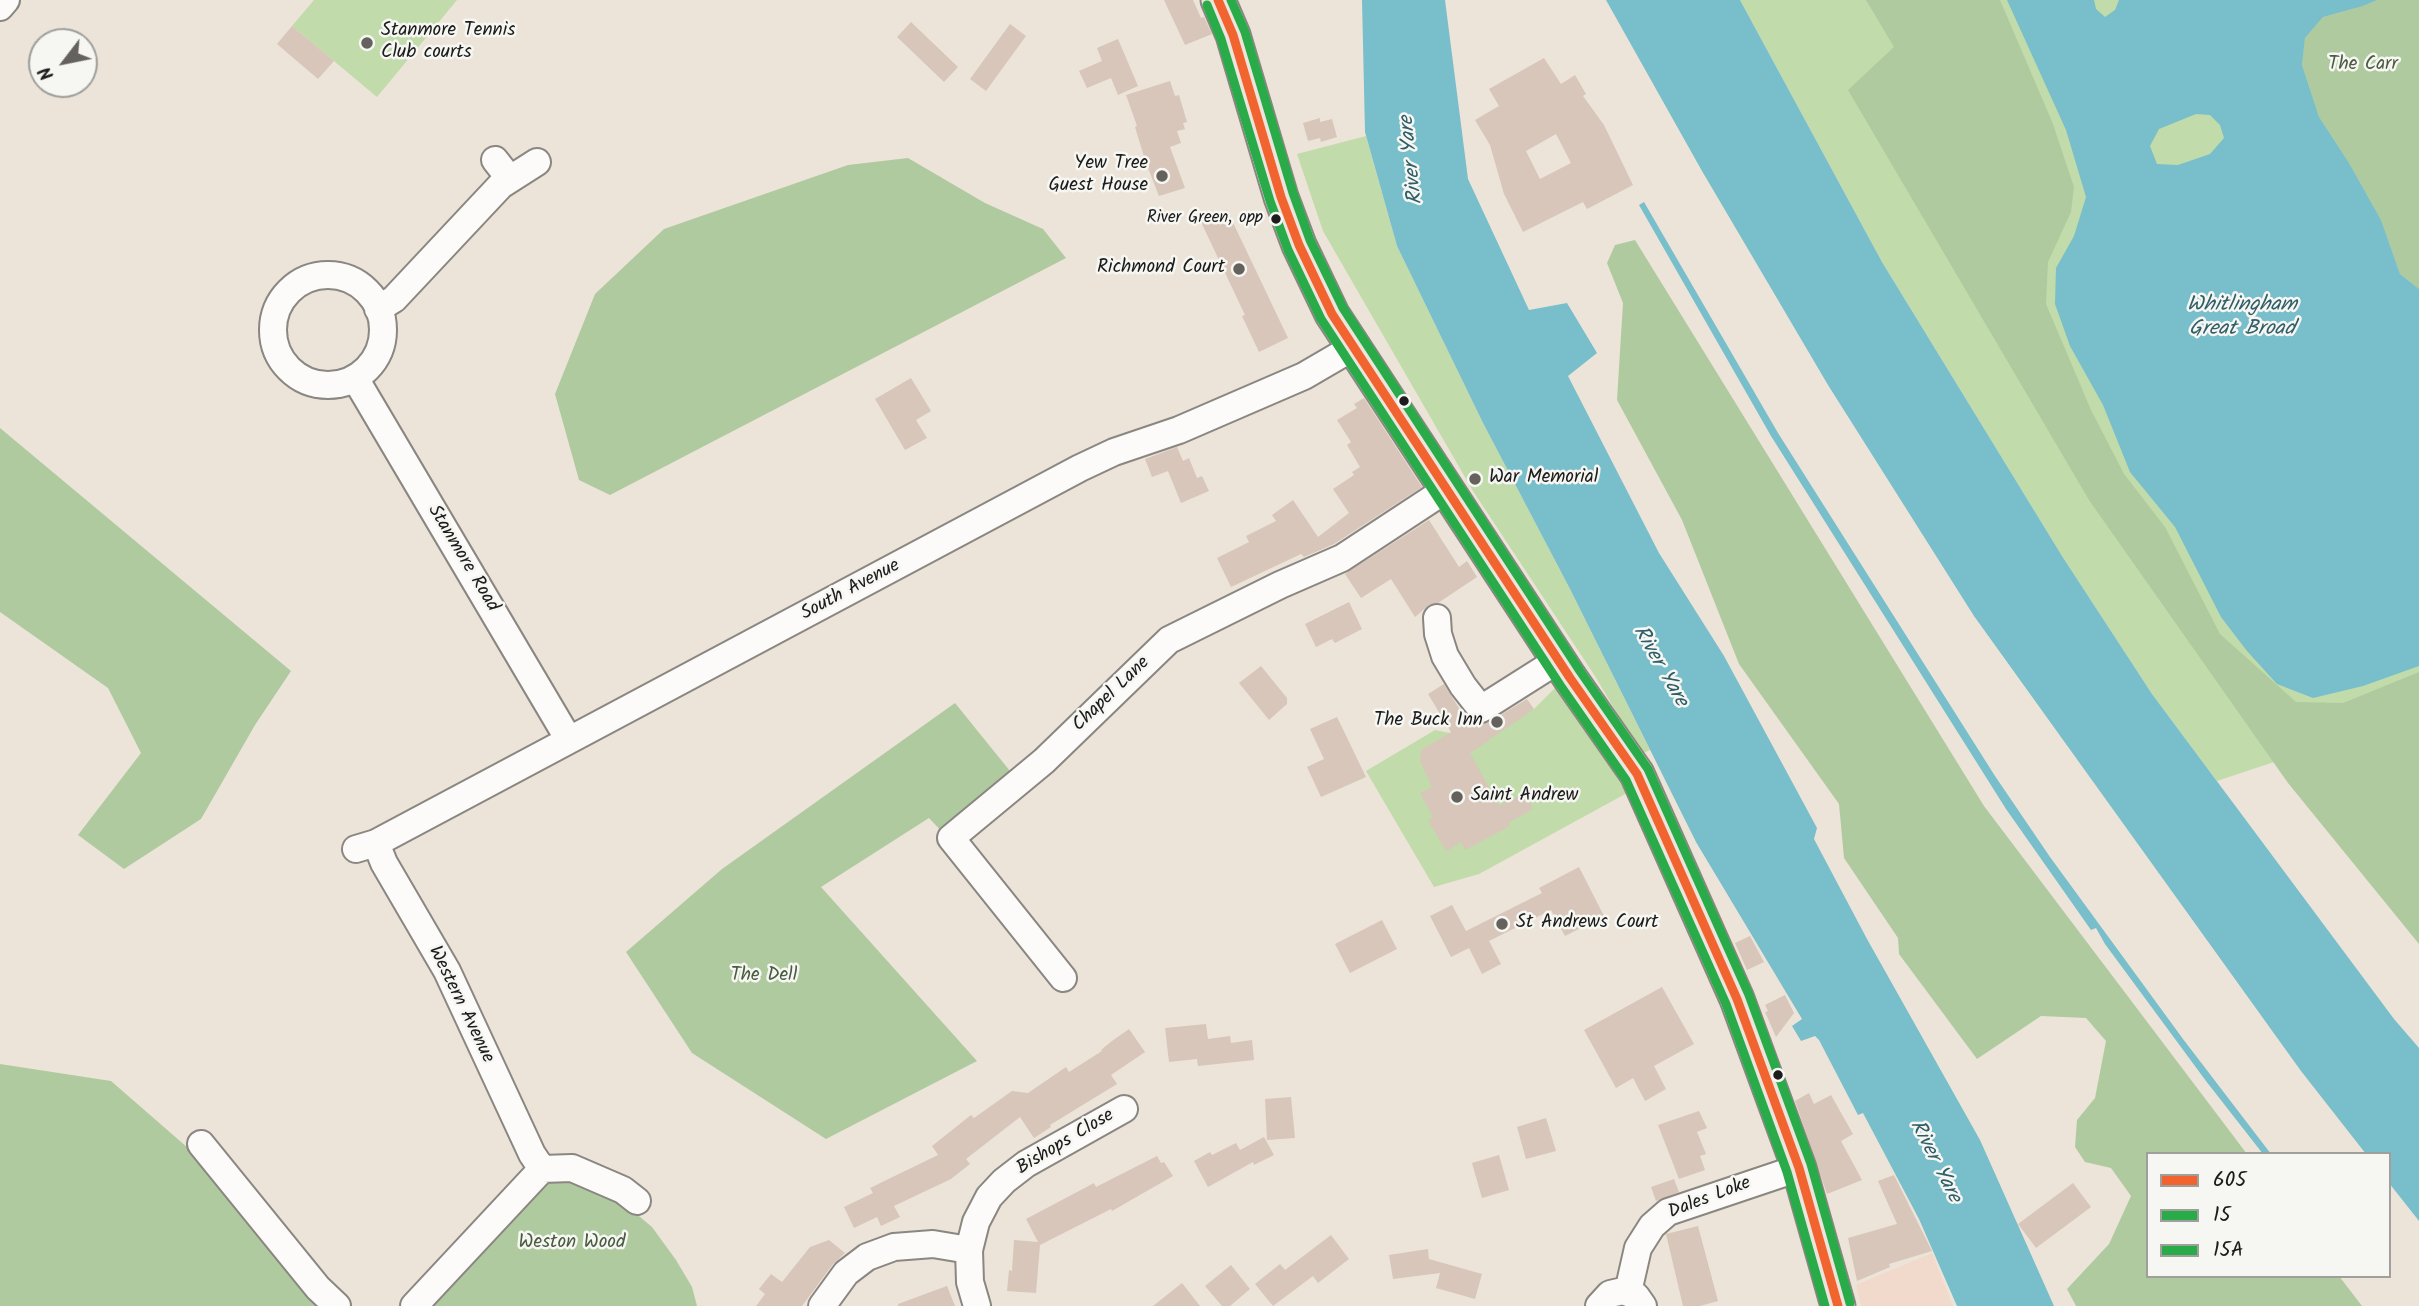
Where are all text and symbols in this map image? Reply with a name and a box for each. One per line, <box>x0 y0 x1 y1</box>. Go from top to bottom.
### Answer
place label: Stanmore Tennis Club courts <box>381 21 515 65</box>
north arrow <box>28 28 98 98</box>
marker: Stanmore Tennis Club courts <box>359 35 375 51</box>
park label: The Carr <box>2328 55 2398 77</box>
text: N <box>31 60 63 86</box>
water label: River Yare <box>1396 114 1430 206</box>
place label: Yew Tree Guest House <box>1049 154 1148 198</box>
marker: Yew Tree Guest House <box>1154 168 1170 184</box>
place label: River Green, opp <box>1147 209 1263 229</box>
marker: River Green, opp <box>1269 212 1283 226</box>
place label: Richmond Court <box>1097 258 1225 280</box>
marker: Richmond Court <box>1231 261 1247 277</box>
water label: Whitlingham Great Broad <box>2187 293 2297 343</box>
unlabelled marker <box>1397 394 1411 408</box>
place label: War Memorial <box>1489 468 1598 490</box>
marker: War Memorial <box>1467 471 1483 487</box>
street label: Stanmore Road <box>421 501 503 617</box>
street label: South Avenue <box>798 555 904 627</box>
water label: River Yare <box>1626 622 1692 712</box>
street label: Chapel Lane <box>1069 653 1155 737</box>
place label: The Buck Inn <box>1374 711 1483 733</box>
marker: The Buck Inn <box>1489 714 1505 730</box>
place label: Saint Andrew <box>1471 786 1578 808</box>
marker: Saint Andrew <box>1449 789 1465 805</box>
place label: St Andrews Court <box>1516 913 1658 935</box>
marker: St Andrews Court <box>1494 916 1510 932</box>
street label: Western Avenue <box>422 943 498 1067</box>
park label: The Dell <box>731 966 797 988</box>
unlabelled marker <box>1771 1068 1785 1082</box>
street label: Bishops Close <box>1013 1105 1119 1181</box>
water label: River Yare <box>1903 1117 1965 1207</box>
legend <box>2146 1152 2391 1278</box>
text: 605 <box>2213 1164 2246 1197</box>
street label: Dales Loke <box>1666 1173 1754 1225</box>
text: 15 <box>2213 1199 2231 1232</box>
park label: Weston Wood <box>519 1233 625 1255</box>
text: 15A <box>2213 1234 2244 1267</box>

